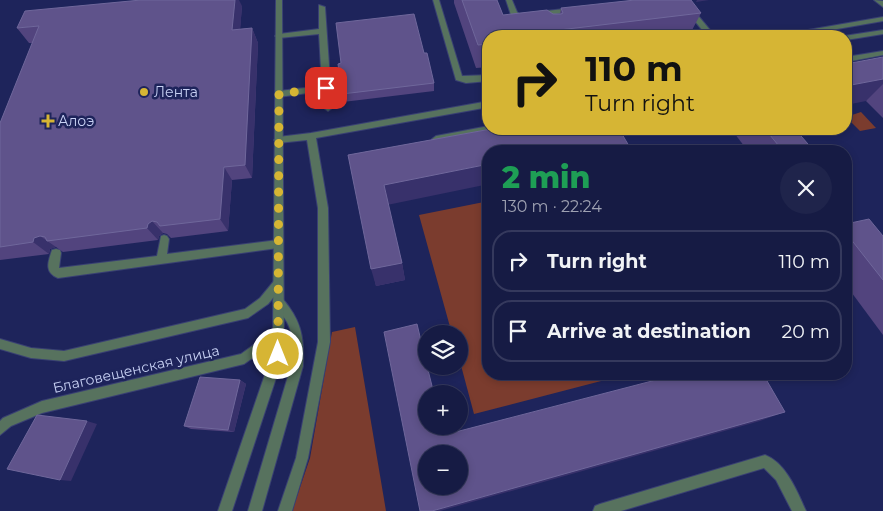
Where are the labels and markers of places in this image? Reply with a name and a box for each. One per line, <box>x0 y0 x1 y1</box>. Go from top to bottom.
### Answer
pin <box>305 67 347 109</box>
place label: Лента <box>154 83 198 101</box>
marker: Лента <box>138 86 150 98</box>
place label: Алоэ <box>58 112 94 130</box>
marker: Алоэ <box>42 115 54 127</box>

